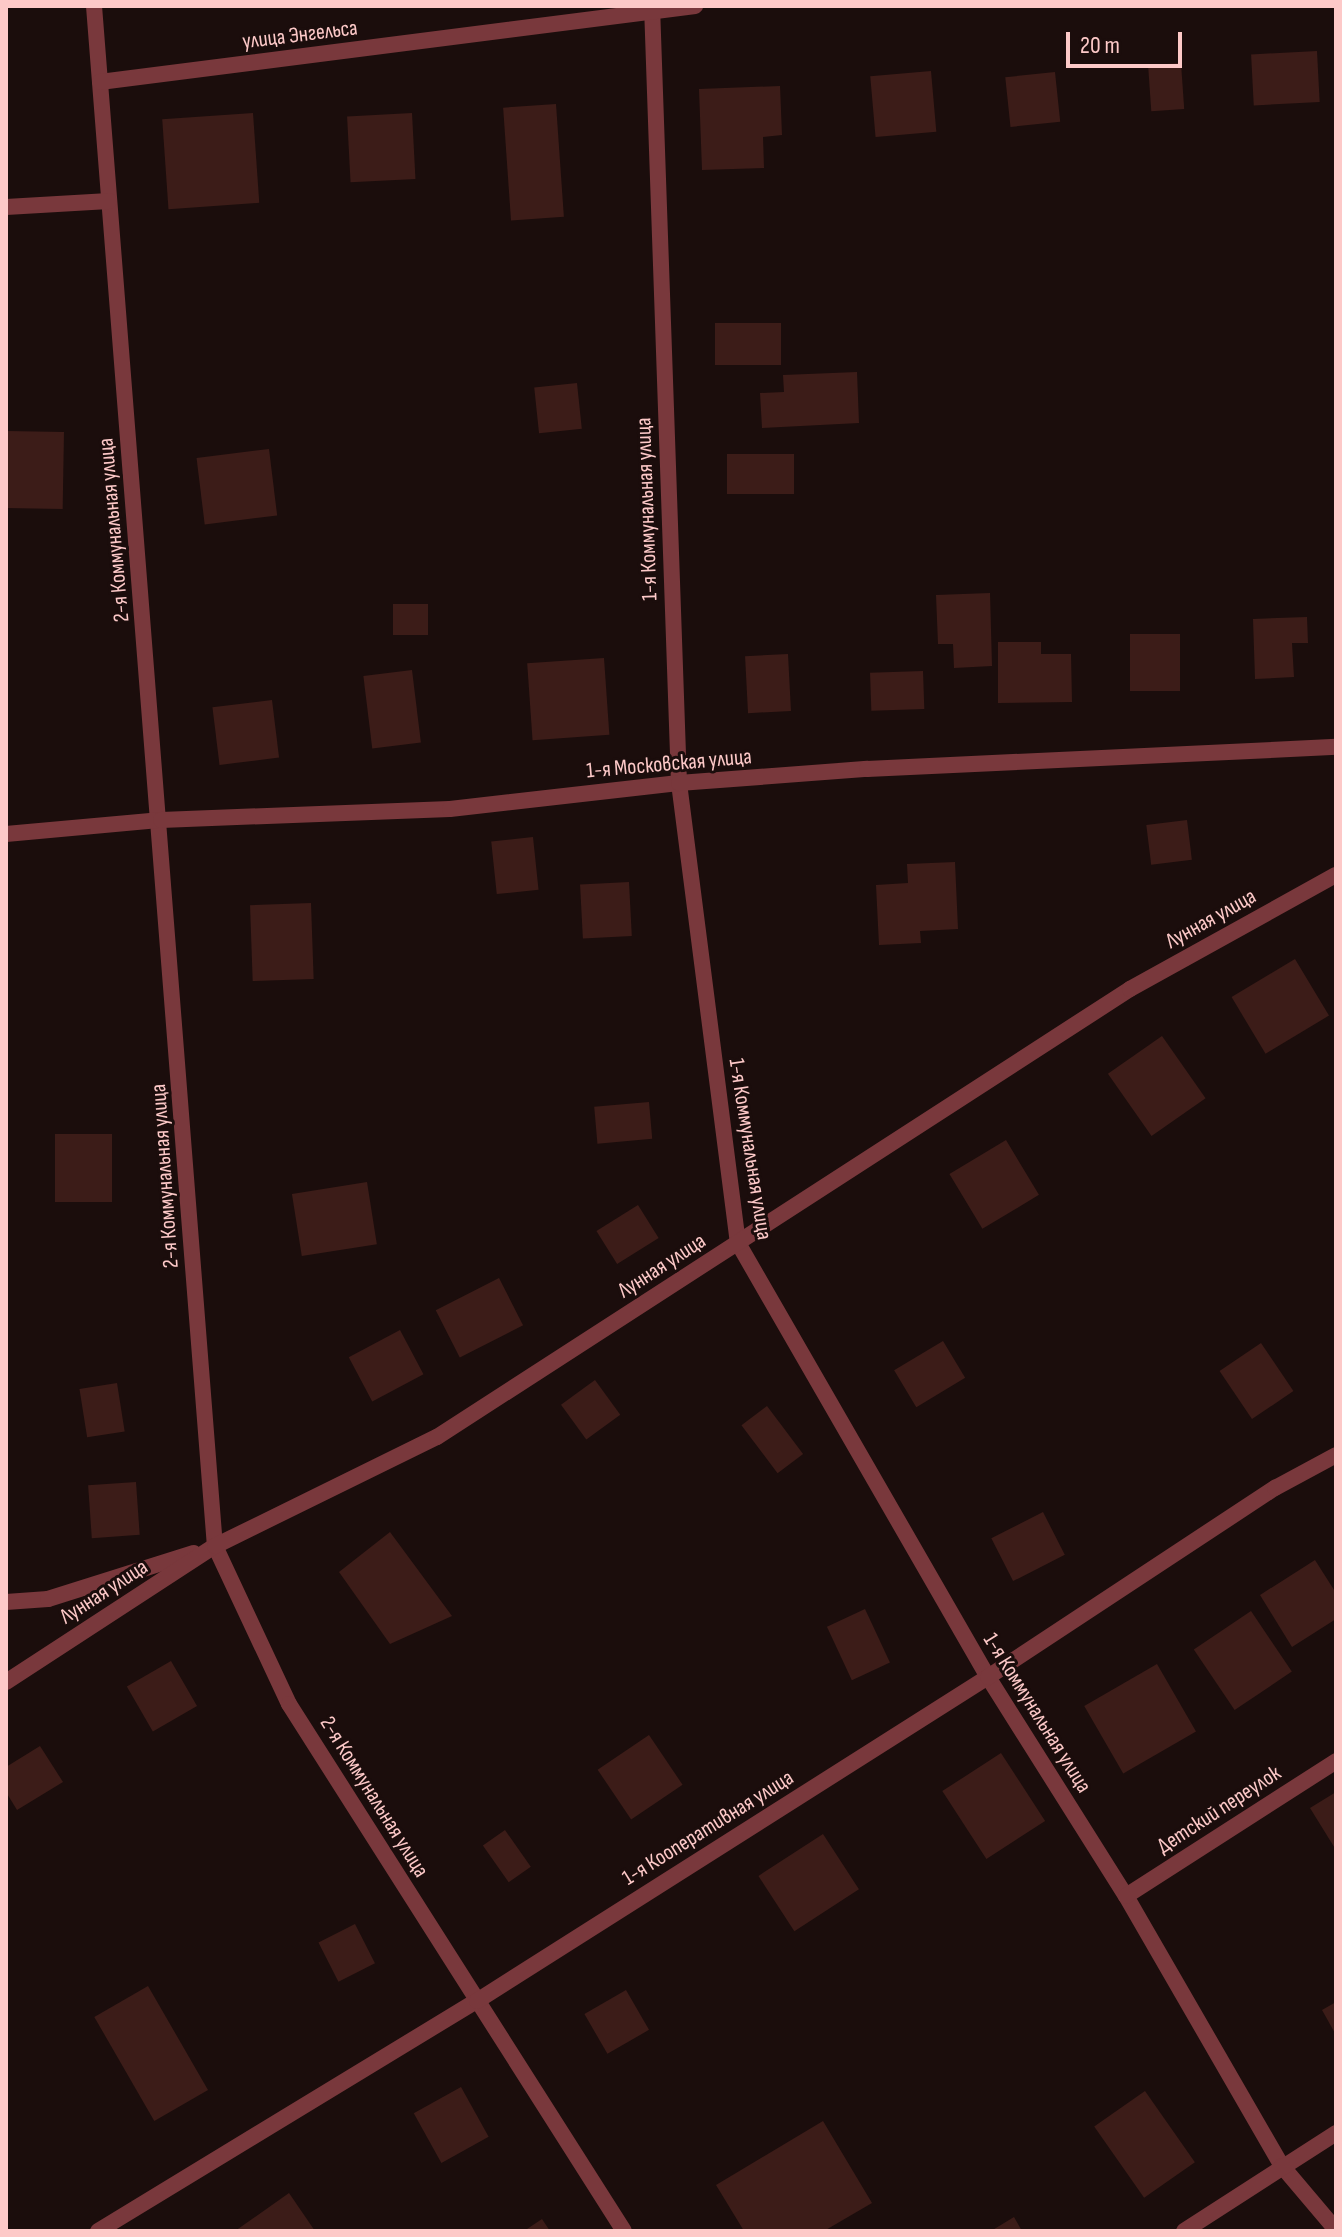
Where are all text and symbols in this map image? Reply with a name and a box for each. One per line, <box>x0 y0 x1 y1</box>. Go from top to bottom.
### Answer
street label: улица Энгельса <box>241 15 359 55</box>
scale bar <box>1070 16 1186 66</box>
text: 20 m <box>1080 31 1120 60</box>
street label: 1-я Коммунальная улица <box>631 417 663 601</box>
street label: 2-я Коммунальная улица <box>93 437 135 623</box>
street label: 1-я Московская улица <box>585 744 753 784</box>
street label: Лунная улица <box>1161 883 1261 955</box>
street label: 1-я Коммунальная улица <box>723 1056 777 1242</box>
street label: 2-я Коммунальная улица <box>145 1083 185 1269</box>
street label: Лунная улица <box>613 1228 711 1304</box>
street label: Лунная улица <box>55 1554 153 1630</box>
street label: 1-я Коммунальная улица <box>977 1628 1097 1798</box>
street label: 2-я Коммунальная улица <box>314 1712 434 1882</box>
street label: Детский переулок <box>1152 1760 1286 1860</box>
street label: 1-я Кооперативная улица <box>618 1765 798 1891</box>

